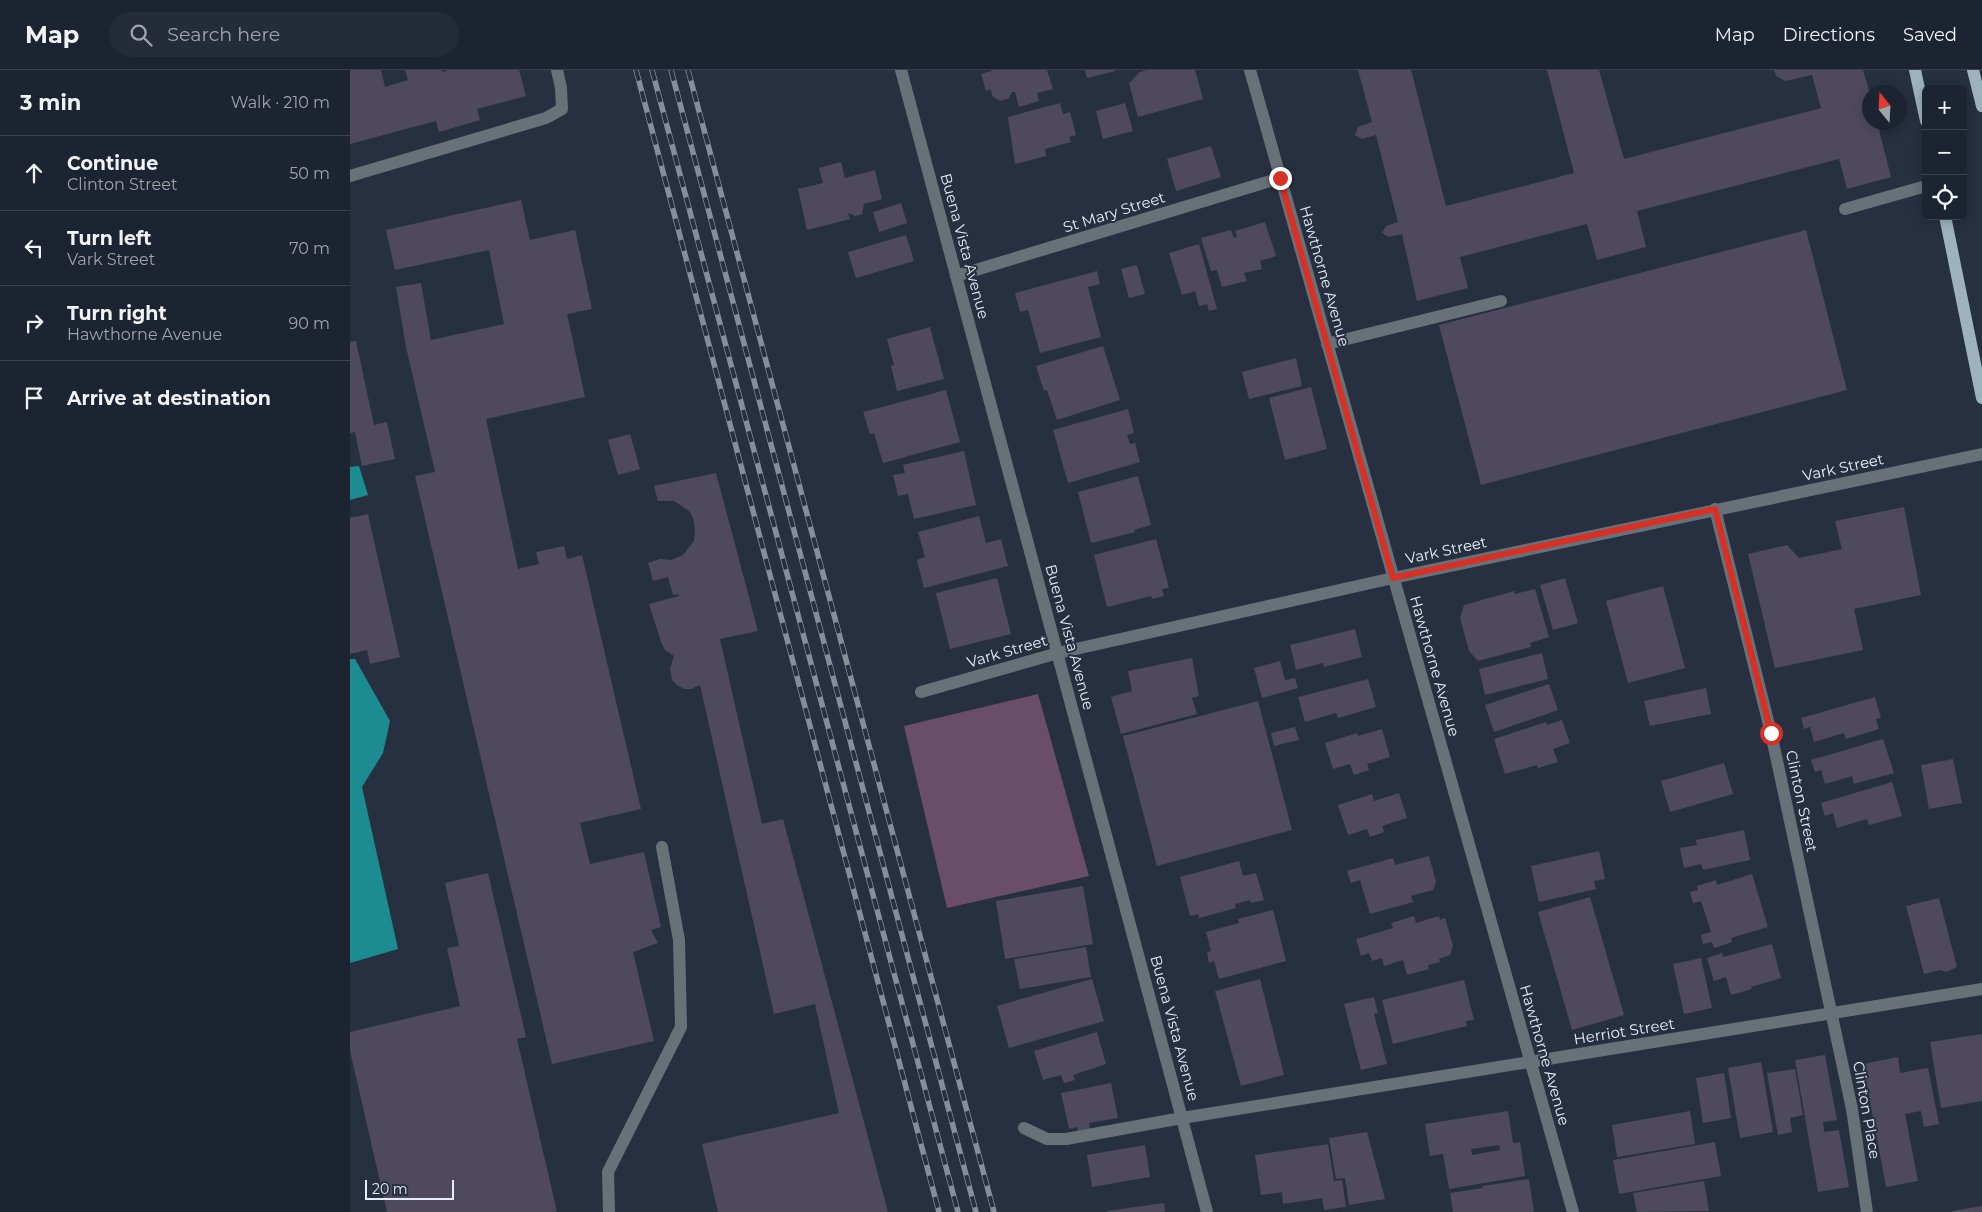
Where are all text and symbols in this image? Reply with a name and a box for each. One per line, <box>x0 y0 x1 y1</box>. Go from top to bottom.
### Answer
search box <box>109 12 459 57</box>
text: Map <box>25 20 79 49</box>
icon: search <box>127 21 155 49</box>
text: Search here <box>167 23 280 46</box>
text: Map <box>1715 24 1755 46</box>
text: Directions <box>1783 24 1875 46</box>
text: Saved <box>1903 24 1957 46</box>
north arrow <box>1862 85 1907 130</box>
map controls <box>1922 85 1967 220</box>
button: + <box>1922 85 1967 130</box>
text: 3 min <box>20 90 81 115</box>
text: Walk · 210 m <box>231 93 330 112</box>
button: − <box>1922 130 1967 175</box>
text: Continue <box>67 152 158 175</box>
icon: ahead <box>20 159 48 187</box>
text: 50 m <box>289 164 330 183</box>
route end <box>1269 167 1292 190</box>
street label: Buena Vista Avenue <box>936 171 994 321</box>
text: Clinton Street <box>67 175 177 194</box>
button: locate <box>1922 175 1967 220</box>
street label: St Mary Street <box>1061 187 1167 237</box>
street label: Hawthorne Avenue <box>1296 203 1354 349</box>
text: Turn left <box>67 227 152 250</box>
icon: left <box>20 234 48 262</box>
text: 70 m <box>289 239 330 258</box>
text: Vark Street <box>67 250 155 269</box>
text: Turn right <box>67 302 167 325</box>
icon: right <box>20 309 48 337</box>
text: 90 m <box>288 314 330 333</box>
text: Hawthorne Avenue <box>67 325 222 344</box>
icon: arrive <box>20 384 48 412</box>
text: Arrive at destination <box>67 387 271 410</box>
street label: Vark Street <box>1801 449 1885 485</box>
street label: Vark Street <box>1404 532 1488 568</box>
street label: Buena Vista Avenue <box>1041 562 1099 712</box>
street label: Hawthorne Avenue <box>1406 593 1464 739</box>
street label: Vark Street <box>965 630 1049 672</box>
route start <box>1760 722 1783 745</box>
street label: Clinton Street <box>1782 748 1822 854</box>
street label: Buena Vista Avenue <box>1146 953 1204 1103</box>
street label: Hawthorne Avenue <box>1516 982 1574 1128</box>
street label: Herriot Street <box>1572 1014 1676 1048</box>
street label: Clinton Place <box>1849 1060 1885 1160</box>
scale bar <box>365 1177 454 1200</box>
text: 20 m <box>372 1180 408 1198</box>

